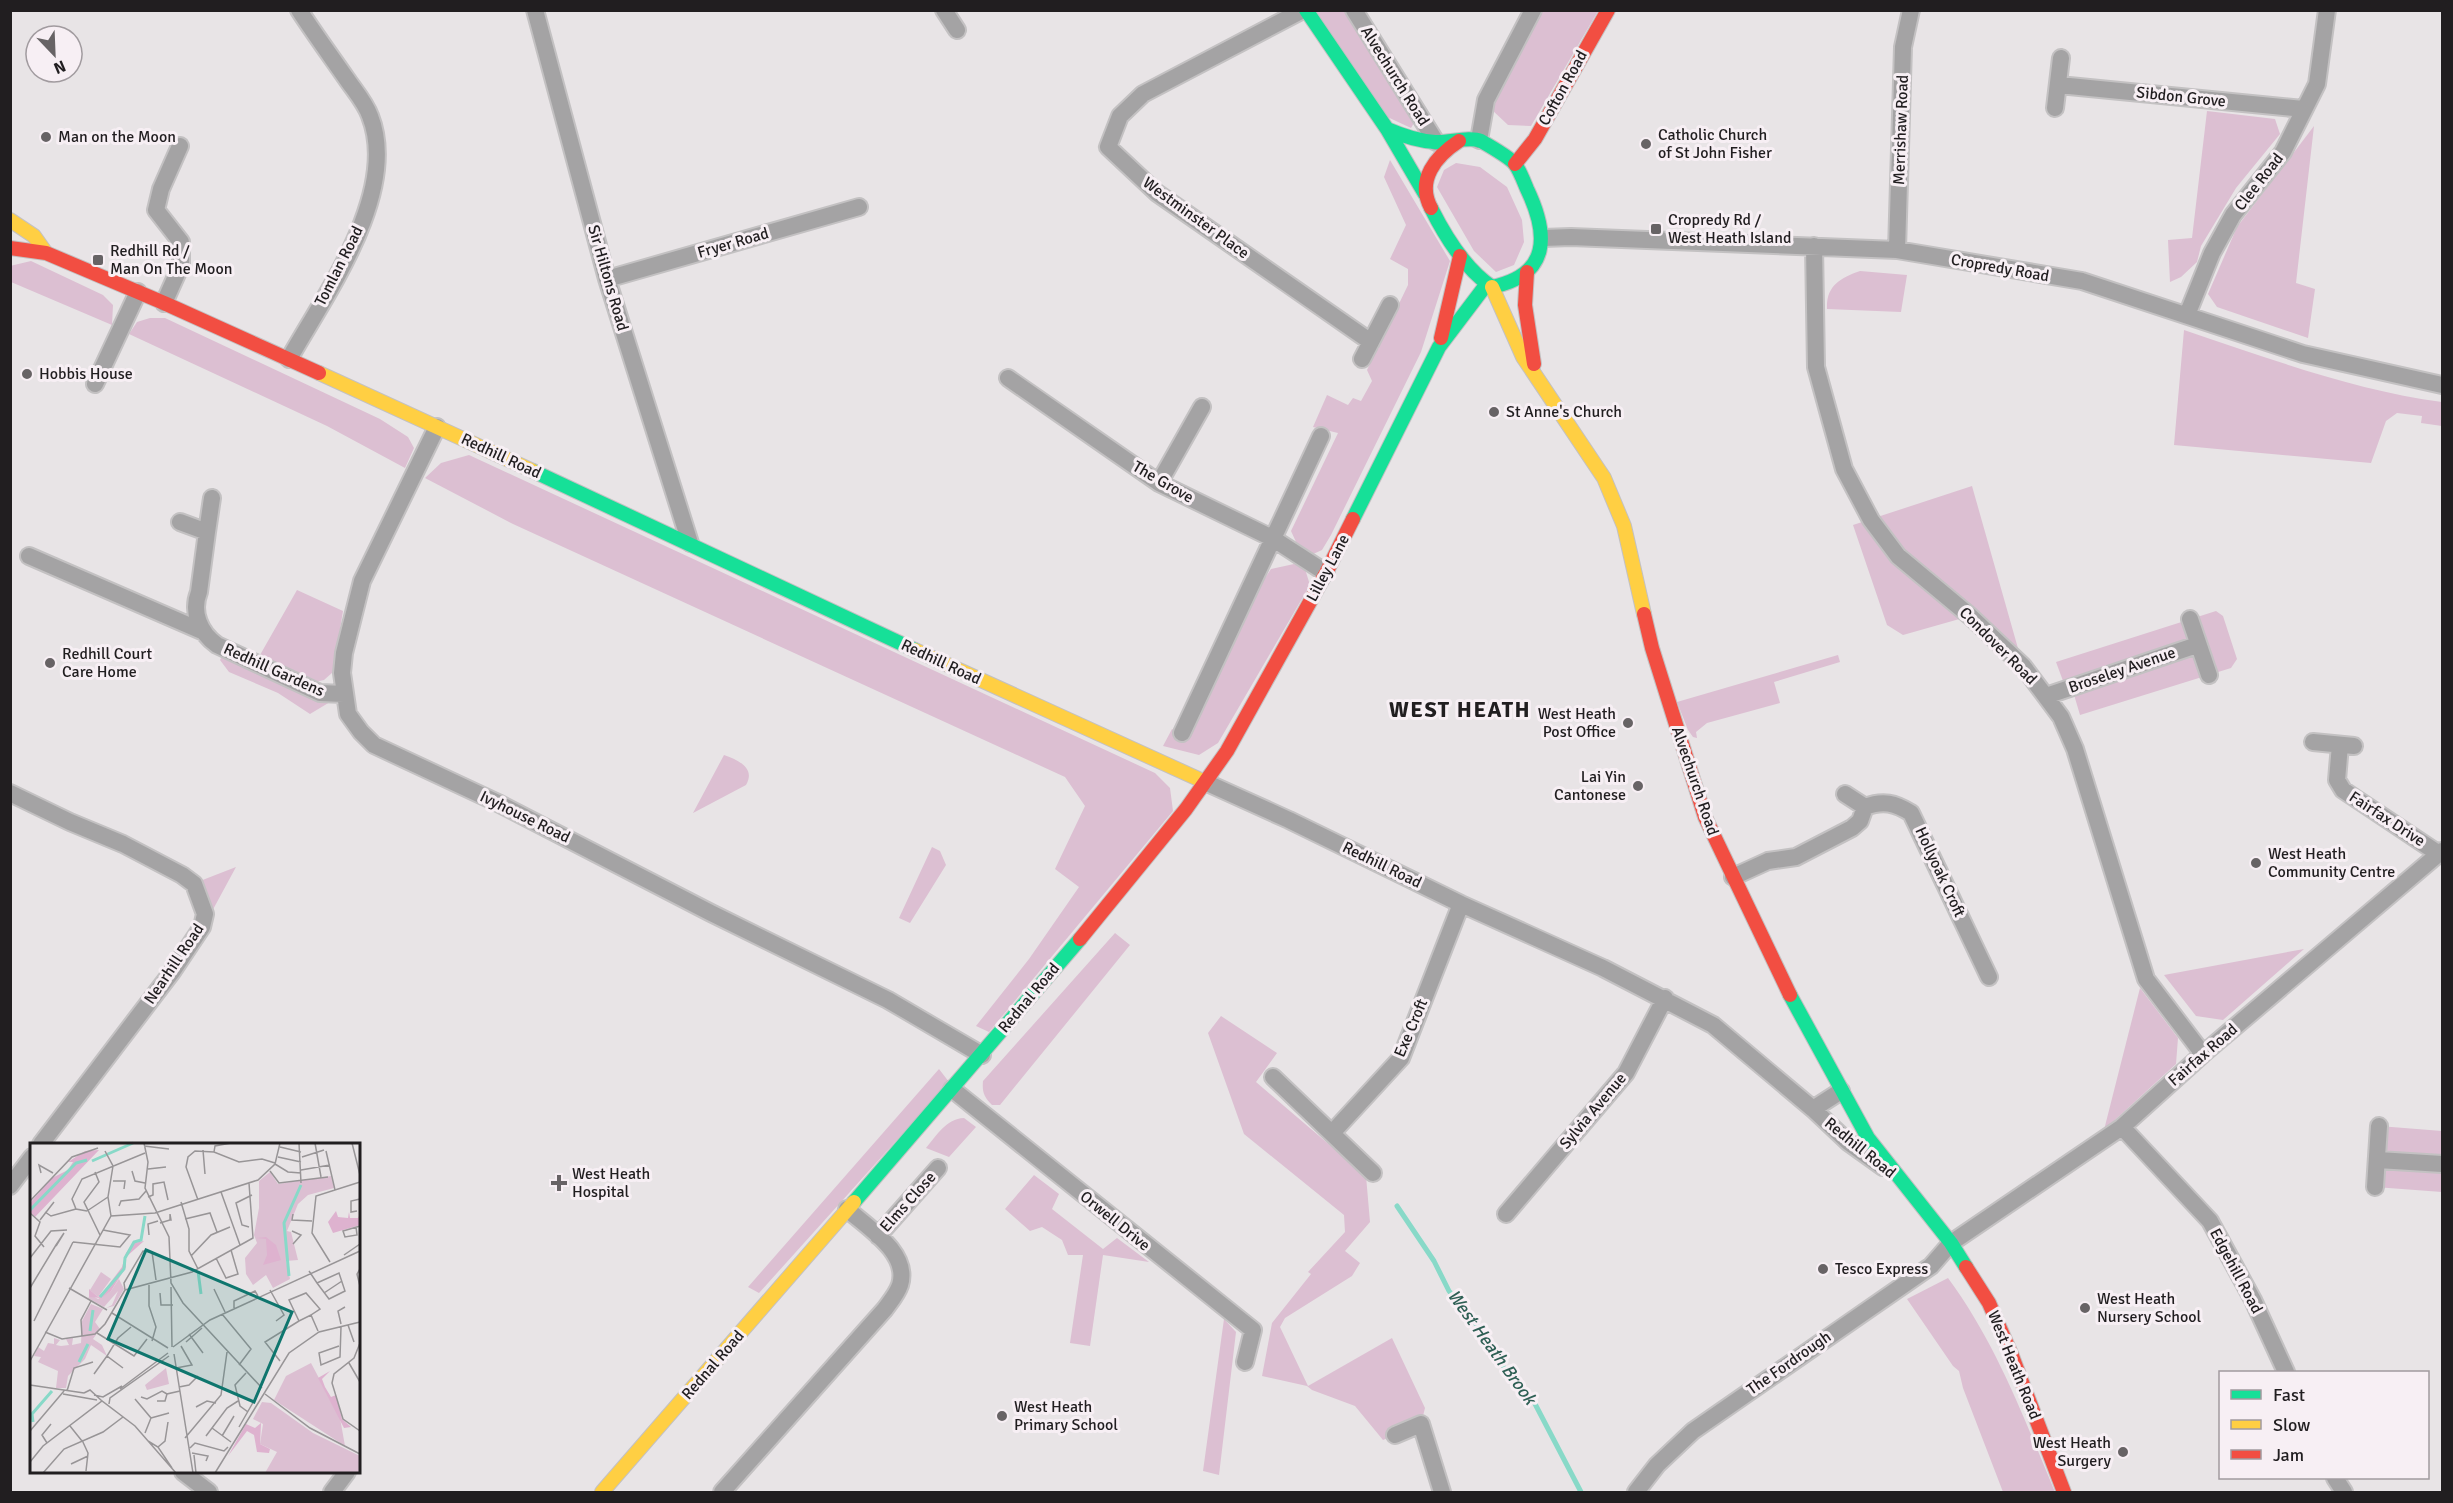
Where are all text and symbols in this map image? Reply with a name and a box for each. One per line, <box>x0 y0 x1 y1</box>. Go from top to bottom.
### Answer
street label: Alvechurch Road <box>1356 22 1434 130</box>
north arrow <box>24 24 84 84</box>
street label: Cofton Road <box>1534 47 1592 129</box>
text: N <box>50 56 69 78</box>
street label: Merrishaw Road <box>1889 75 1913 185</box>
street label: Sibdon Grove <box>2135 82 2227 112</box>
place label: Catholic Church of St John Fisher <box>1658 125 1772 163</box>
place label: Man on the Moon <box>58 127 176 147</box>
marker: Man on the Moon <box>39 130 53 144</box>
marker: Catholic Church of St John Fisher <box>1639 137 1653 151</box>
street label: Clee Road <box>2230 149 2288 215</box>
street label: Westminster Place <box>1139 173 1253 263</box>
place label: Cropredy Rd / West Heath Island <box>1668 210 1791 248</box>
marker: Cropredy Rd / West Heath Island <box>1649 222 1663 236</box>
street label: Tomlan Road <box>310 223 368 309</box>
street label: Sir Hiltons Road <box>583 223 633 333</box>
street label: Fryer Road <box>695 223 771 263</box>
place label: Redhill Rd / Man On The Moon <box>110 241 232 279</box>
street label: Cropredy Road <box>1949 250 2051 286</box>
marker: Redhill Rd / Man On The Moon <box>91 253 105 267</box>
place label: Hobbis House <box>39 364 133 384</box>
marker: Hobbis House <box>20 367 34 381</box>
place label: St Anne's Church <box>1506 402 1622 422</box>
marker: St Anne's Church <box>1487 405 1501 419</box>
street label: Redhill Road <box>458 429 544 483</box>
street label: The Grove <box>1129 457 1197 507</box>
street label: Lilley Lane <box>1302 531 1354 605</box>
street label: Condover Road <box>1955 603 2041 689</box>
street label: Redhill Road <box>898 635 984 689</box>
street label: Redhill Gardens <box>221 639 327 701</box>
street label: Broseley Avenue <box>2066 642 2178 698</box>
place label: Redhill Court Care Home <box>62 644 153 682</box>
marker: Redhill Court Care Home <box>43 656 57 670</box>
district label: WEST HEATH <box>1389 696 1531 723</box>
place label: West Heath Post Office <box>1538 704 1616 742</box>
marker: West Heath Post Office <box>1621 716 1635 730</box>
street label: Alvechurch Road <box>1667 724 1723 838</box>
place label: Lai Yin Cantonese <box>1554 767 1626 805</box>
marker: Lai Yin Cantonese <box>1631 779 1645 793</box>
street label: Ivyhouse Road <box>477 787 573 847</box>
street label: Fairfax Drive <box>2345 787 2429 851</box>
street label: Hollyoak Croft <box>1910 824 1970 921</box>
street label: Redhill Road <box>1339 837 1425 893</box>
place label: West Heath Community Centre <box>2268 844 2395 882</box>
marker: West Heath Community Centre <box>2249 856 2263 870</box>
street label: Nearhill Road <box>140 920 208 1008</box>
street label: Rednal Road <box>994 959 1064 1037</box>
street label: Exe Croft <box>1390 995 1432 1060</box>
street label: Fairfax Road <box>2164 1019 2242 1091</box>
street label: Sylvia Avenue <box>1555 1069 1631 1153</box>
street label: Redhill Road <box>1820 1113 1900 1183</box>
inset map <box>30 1143 360 1473</box>
place label: West Heath Hospital <box>572 1164 650 1202</box>
street label: Elms Close <box>876 1168 940 1236</box>
marker: West Heath Hospital <box>550 1174 568 1192</box>
street label: Orwell Drive <box>1076 1187 1154 1255</box>
street label: Edgehill Road <box>2205 1225 2267 1317</box>
place label: Tesco Express <box>1835 1259 1928 1279</box>
marker: Tesco Express <box>1816 1262 1830 1276</box>
water label: West Heath Brook <box>1443 1285 1542 1410</box>
place label: West Heath Nursery School <box>2097 1289 2202 1327</box>
marker: West Heath Nursery School <box>2078 1301 2092 1315</box>
street label: West Heath Road <box>1983 1308 2045 1422</box>
street label: Rednal Road <box>678 1326 748 1404</box>
street label: The Fordrough <box>1743 1327 1835 1399</box>
legend <box>2219 1371 2429 1479</box>
text: Fast <box>2273 1384 2305 1406</box>
place label: West Heath Primary School <box>1014 1397 1118 1435</box>
marker: West Heath Primary School <box>995 1409 1009 1423</box>
text: Slow <box>2273 1414 2310 1436</box>
place label: West Heath Surgery <box>2033 1433 2112 1471</box>
text: Jam <box>2273 1444 2304 1466</box>
marker: West Heath Surgery <box>2116 1445 2130 1459</box>

